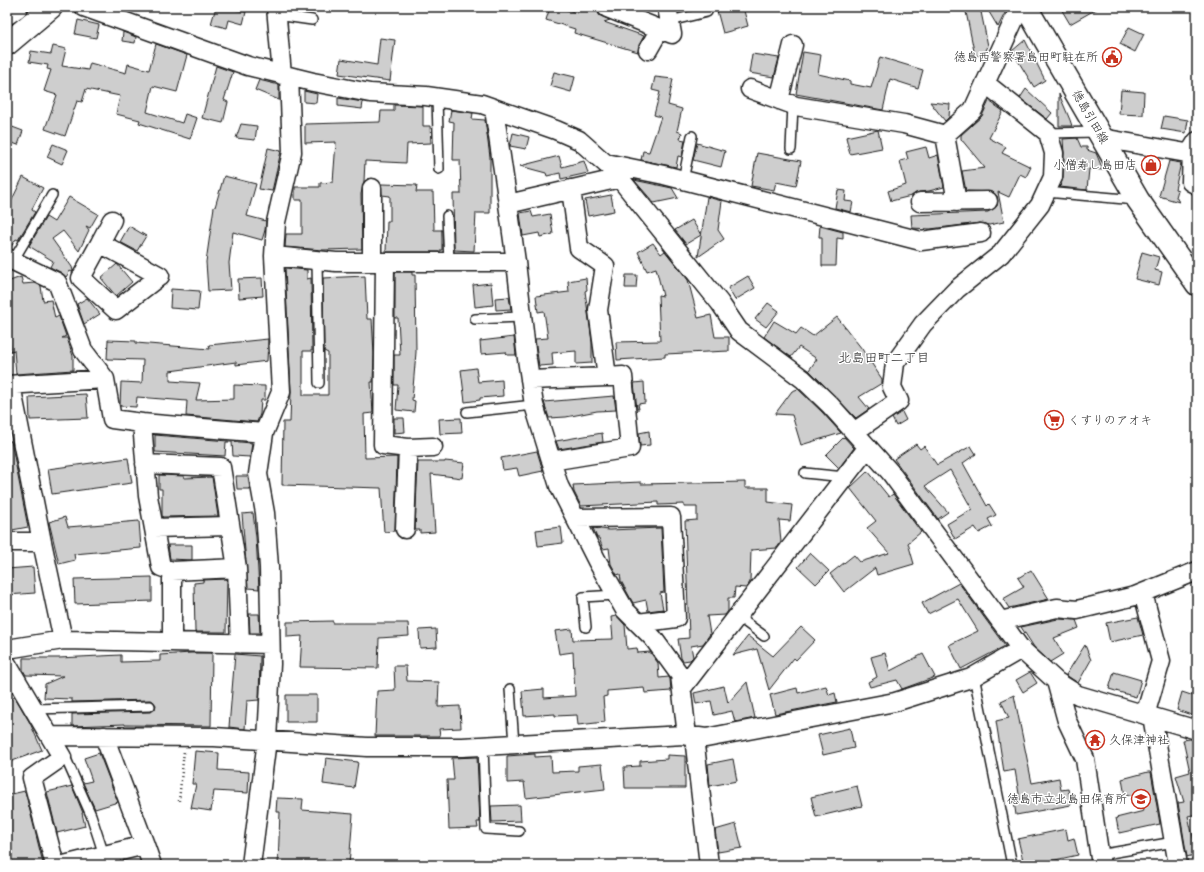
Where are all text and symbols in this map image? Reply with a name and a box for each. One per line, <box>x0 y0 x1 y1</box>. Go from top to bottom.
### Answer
public building icon: 徳島西警察署島田町駐在所 <box>1101 46 1123 68</box>
place label: 徳島西警察署島田町駐在所 <box>954 49 1098 66</box>
street label: 徳島引田線 <box>1068 87 1112 147</box>
shop icon: 小僧寿し島田店 <box>1140 154 1162 176</box>
place label: 小僧寿し島田店 <box>1053 157 1137 174</box>
district label: 北島田町二丁目 <box>838 349 930 367</box>
supermarket icon: くすりのアオキ <box>1043 409 1065 431</box>
place label: くすりのアオキ <box>1068 412 1152 429</box>
temple icon: 久保津神社 <box>1084 729 1106 751</box>
place label: 久保津神社 <box>1109 732 1169 749</box>
school or university icon: 徳島市立北島田保育所 <box>1130 788 1152 810</box>
place label: 徳島市立北島田保育所 <box>1007 791 1127 808</box>

